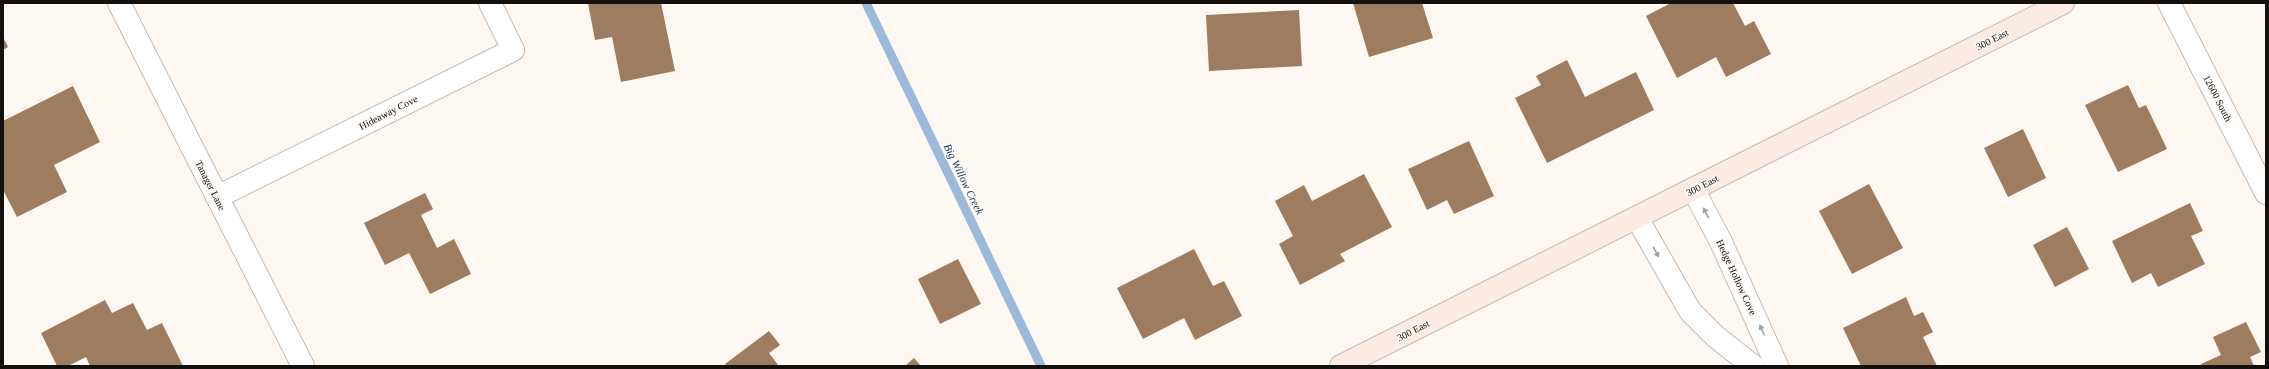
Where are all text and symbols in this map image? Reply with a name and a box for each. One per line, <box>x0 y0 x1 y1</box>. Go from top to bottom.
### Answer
street label: 300 East <box>1974 27 2010 52</box>
street label: 12600 South <box>2201 73 2234 123</box>
street label: Hideaway Cove <box>357 93 420 132</box>
water label: Big Willow Creek <box>942 142 987 217</box>
street label: Tanager Lane <box>193 158 228 213</box>
street label: 300 East <box>1684 173 1720 198</box>
one-way arrow <box>1702 207 1709 219</box>
street label: Hedge Hollow Cove <box>1714 238 1759 317</box>
one-way arrow <box>1653 246 1659 258</box>
street label: 300 East <box>1395 318 1431 343</box>
one-way arrow <box>1759 324 1765 336</box>

